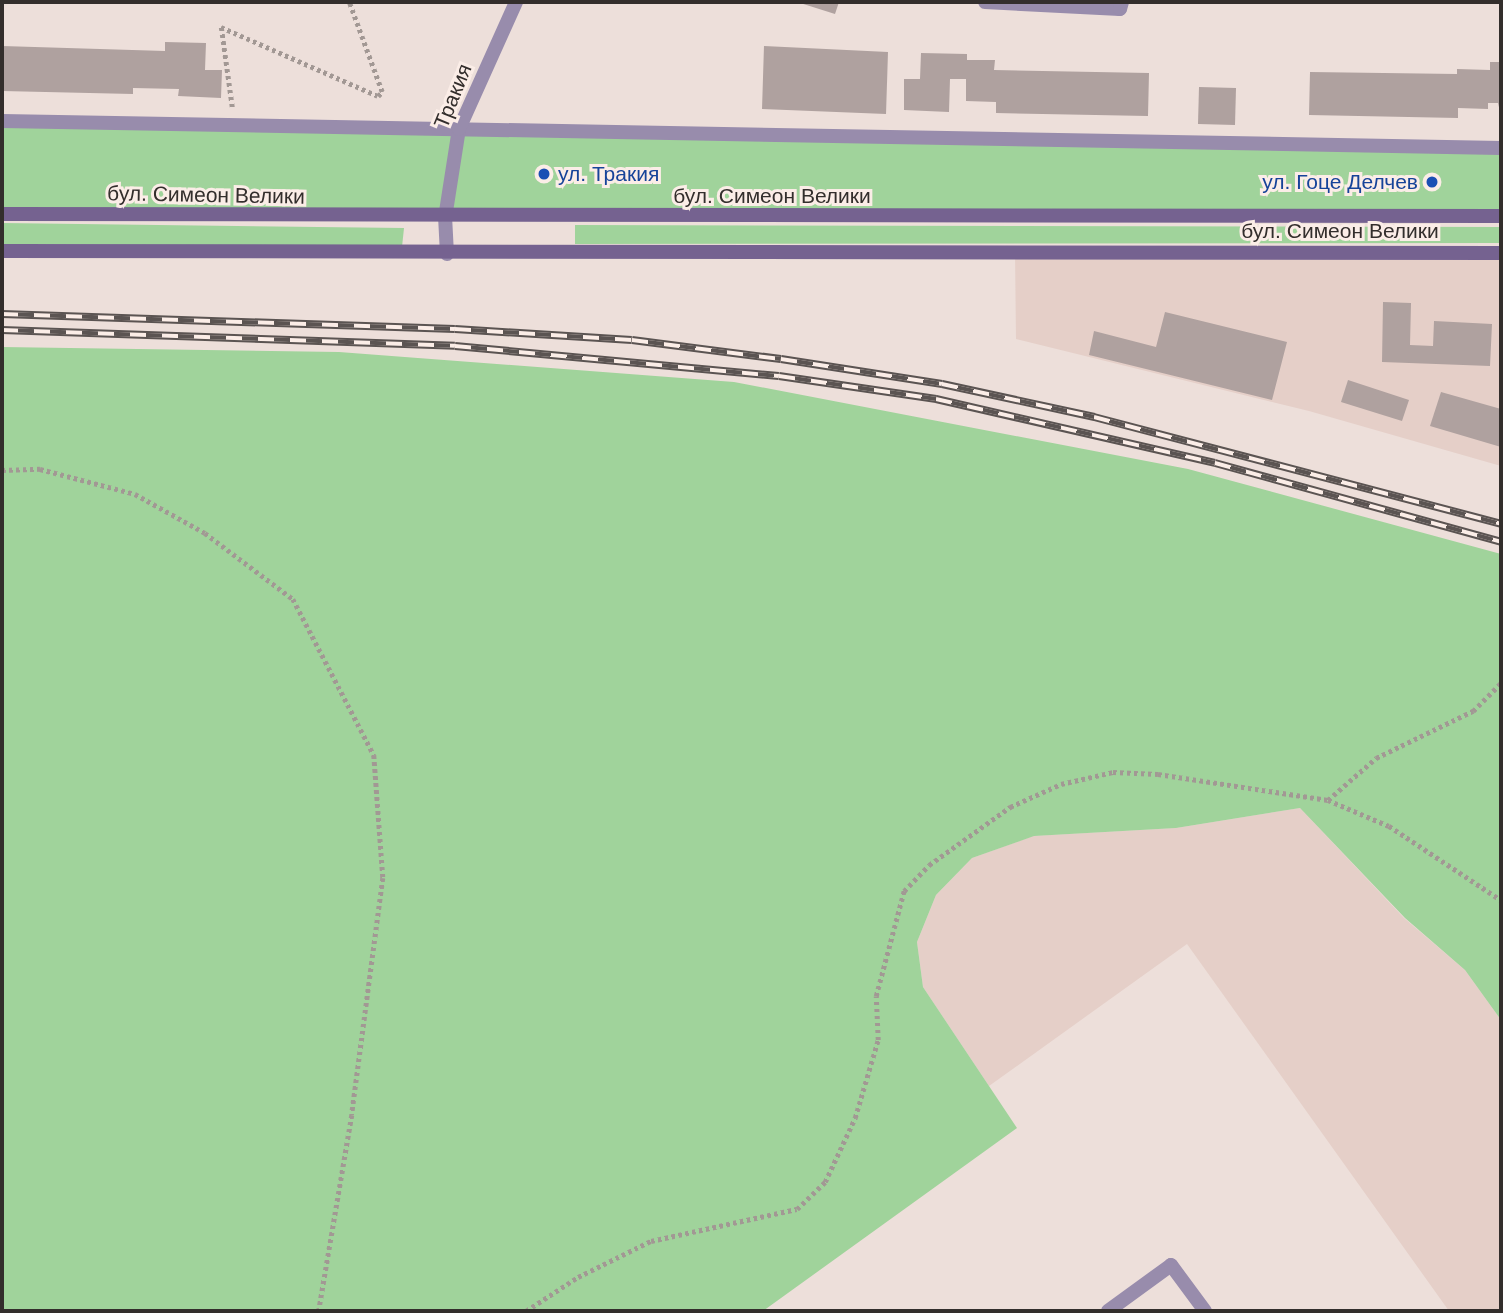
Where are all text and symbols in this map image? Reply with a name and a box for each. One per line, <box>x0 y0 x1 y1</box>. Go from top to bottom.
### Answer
street label: Тракия <box>429 60 477 132</box>
place label: ул. Тракия <box>558 161 659 187</box>
marker: ул. Тракия <box>536 166 552 182</box>
place label: ул. Гоце Делчев <box>1262 169 1418 195</box>
marker: ул. Гоце Делчев <box>1424 174 1440 190</box>
street label: бул. Симеон Велики <box>107 181 305 209</box>
street label: бул. Симеон Велики <box>673 183 871 209</box>
street label: бул. Симеон Велики <box>1241 218 1439 244</box>

